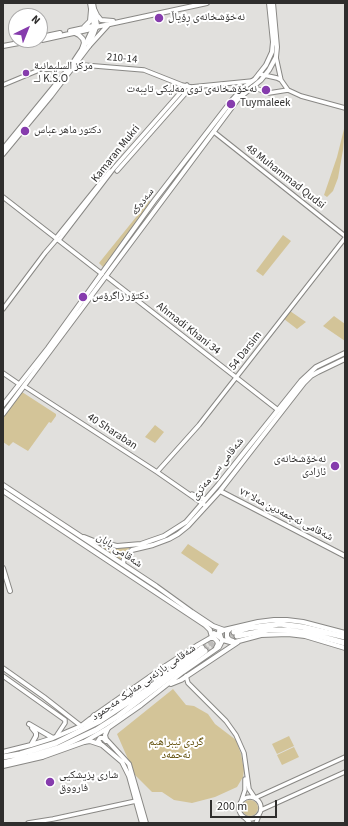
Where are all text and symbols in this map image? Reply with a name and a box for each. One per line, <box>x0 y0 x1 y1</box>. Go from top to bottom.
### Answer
north arrow <box>8 8 48 48</box>
place label: نەخۆشخانەی ڕۆیاڵ <box>168 11 245 25</box>
text: N <box>28 12 44 28</box>
marker: نەخۆشخانەی ڕۆیاڵ <box>153 12 165 24</box>
street label: 210-14 <box>106 51 138 67</box>
place label: مرکز السلیمانیة لــ K.S.O <box>34 60 93 86</box>
marker: مرکز السلیمانیة لــ K.S.O <box>21 68 31 78</box>
place label: نەخۆشخانەی توی مەلیكی تایبەت <box>127 83 257 97</box>
marker: نەخۆشخانەی توی مەلیكی تایبەت <box>260 84 272 96</box>
place label: Tuymaleek <box>240 97 290 111</box>
marker: Tuymaleek <box>225 98 237 110</box>
street label: Kamaran Mukri <box>89 123 143 185</box>
place label: دكتور ماهر عباس <box>34 124 101 138</box>
marker: دكتور ماهر عباس <box>19 125 31 137</box>
street label: 48 Muhammad Qudsi <box>243 142 327 212</box>
street label: سەدەکە <box>128 186 158 218</box>
place label: دکتۆر زاگرۆس <box>92 290 149 304</box>
marker: دکتۆر زاگرۆس <box>77 291 89 303</box>
street label: Ahmadi Khani 34 <box>153 300 223 358</box>
street label: 54 Darsim <box>227 329 265 373</box>
street label: 40 Sharaban <box>84 411 140 453</box>
street label: شەقامی سی مەتری <box>189 435 247 503</box>
place label: نەخۆشخانەی ئازادی <box>274 453 326 479</box>
marker: نەخۆشخانەی ئازادی <box>329 460 341 472</box>
street label: شەقامی نەجمەدین مەلا ٧٢ <box>237 486 335 544</box>
street label: شەقامی بابان <box>94 531 144 571</box>
street label: شەقامی بازنەیی مەلیک مەحمود <box>89 642 199 724</box>
park label: گردی ئیبراھیم ئەحمەد <box>148 736 204 762</box>
place label: شاری پزیشکیی فارووق <box>59 769 118 795</box>
marker: شاری پزیشکیی فارووق <box>44 776 56 788</box>
scale bar <box>212 792 279 818</box>
text: 200 m <box>217 798 247 815</box>

